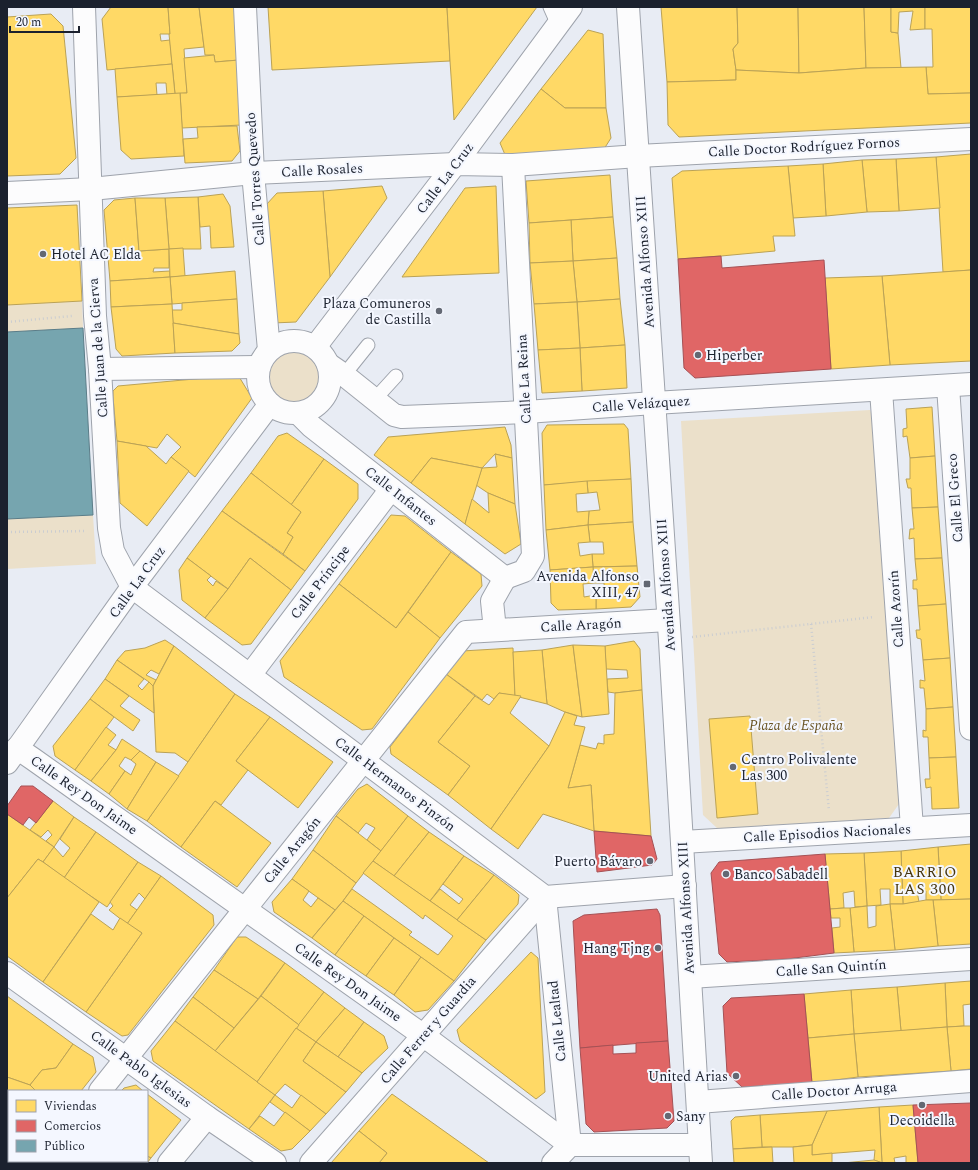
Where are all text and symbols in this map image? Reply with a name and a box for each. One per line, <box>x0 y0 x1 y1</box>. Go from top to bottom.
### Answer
scale bar <box>10 8 79 34</box>
text: 20 m <box>16 13 41 32</box>
street label: Calle Torres Quevedo <box>240 111 270 247</box>
street label: Calle Doctor Rodríguez Fornos <box>707 131 901 163</box>
street label: Calle La Cruz <box>411 138 479 218</box>
street label: Calle Rosales <box>280 157 364 183</box>
street label: Avenida Alfonso XIII <box>630 195 660 329</box>
place label: Hotel AC Elda <box>51 244 141 265</box>
marker: Hotel AC Elda <box>38 249 48 259</box>
street label: Calle Juan de la Cierva <box>83 277 113 419</box>
place label: Plaza Comuneros de Castilla <box>322 293 431 330</box>
marker: Plaza Comuneros de Castilla <box>434 306 444 316</box>
street label: Calle La Reina <box>511 333 537 424</box>
place label: Hiperber <box>706 345 763 366</box>
marker: Hiperber <box>693 350 703 360</box>
street label: Calle Velázquez <box>591 390 691 418</box>
street label: Calle El Greco <box>941 453 969 543</box>
street label: Calle Infantes <box>360 461 442 531</box>
street label: Avenida Alfonso XIII <box>651 518 681 652</box>
street label: Calle Príncipe <box>285 540 355 624</box>
street label: Calle La Cruz <box>104 541 170 623</box>
place label: Avenida Alfonso XIII, 47 <box>536 566 639 603</box>
street label: Calle Azorín <box>883 569 909 649</box>
marker: Avenida Alfonso XIII, 47 <box>642 579 652 589</box>
street label: Calle Aragón <box>540 612 622 638</box>
park label: Plaza de España <box>749 715 843 736</box>
street label: Calle Hermanos Pinzón <box>330 731 460 837</box>
place label: Centro Polivalente Las 300 <box>741 749 857 786</box>
street label: Calle Rey Don Jaime <box>26 750 142 840</box>
marker: Centro Polivalente Las 300 <box>728 762 738 772</box>
street label: Calle Aragón <box>258 812 326 888</box>
street label: Calle Episodios Nacionales <box>742 818 912 848</box>
street label: Avenida Alfonso XIII <box>672 841 700 975</box>
place label: Puerto Bávaro <box>554 851 642 872</box>
marker: Puerto Bávaro <box>645 856 655 866</box>
district label: BARRIO LAS 300 <box>893 861 957 901</box>
place label: Banco Sabadell <box>734 864 828 885</box>
marker: Banco Sabadell <box>721 869 731 879</box>
street label: Calle Rey Don Jaime <box>290 937 406 1027</box>
place label: Hang Tjng <box>583 938 650 959</box>
marker: Hang Tjng <box>653 943 663 953</box>
street label: Calle San Quintín <box>775 954 887 982</box>
street label: Calle Ferrer y Guardia <box>375 971 481 1089</box>
street label: Calle Lealtad <box>542 979 572 1063</box>
street label: Calle Pablo Iglesias <box>86 1025 196 1113</box>
place label: United Arias <box>648 1066 728 1087</box>
marker: United Arias <box>731 1071 741 1081</box>
street label: Calle Doctor Arruga <box>770 1076 898 1106</box>
legend <box>8 1090 148 1162</box>
text: Viviendas <box>44 1097 97 1116</box>
marker: Decoidella <box>917 1100 927 1110</box>
place label: Sany <box>676 1106 707 1127</box>
place label: Decoidella <box>889 1110 955 1131</box>
marker: Sany <box>663 1111 673 1121</box>
text: Comercios <box>44 1117 101 1136</box>
text: Público <box>44 1137 85 1156</box>

